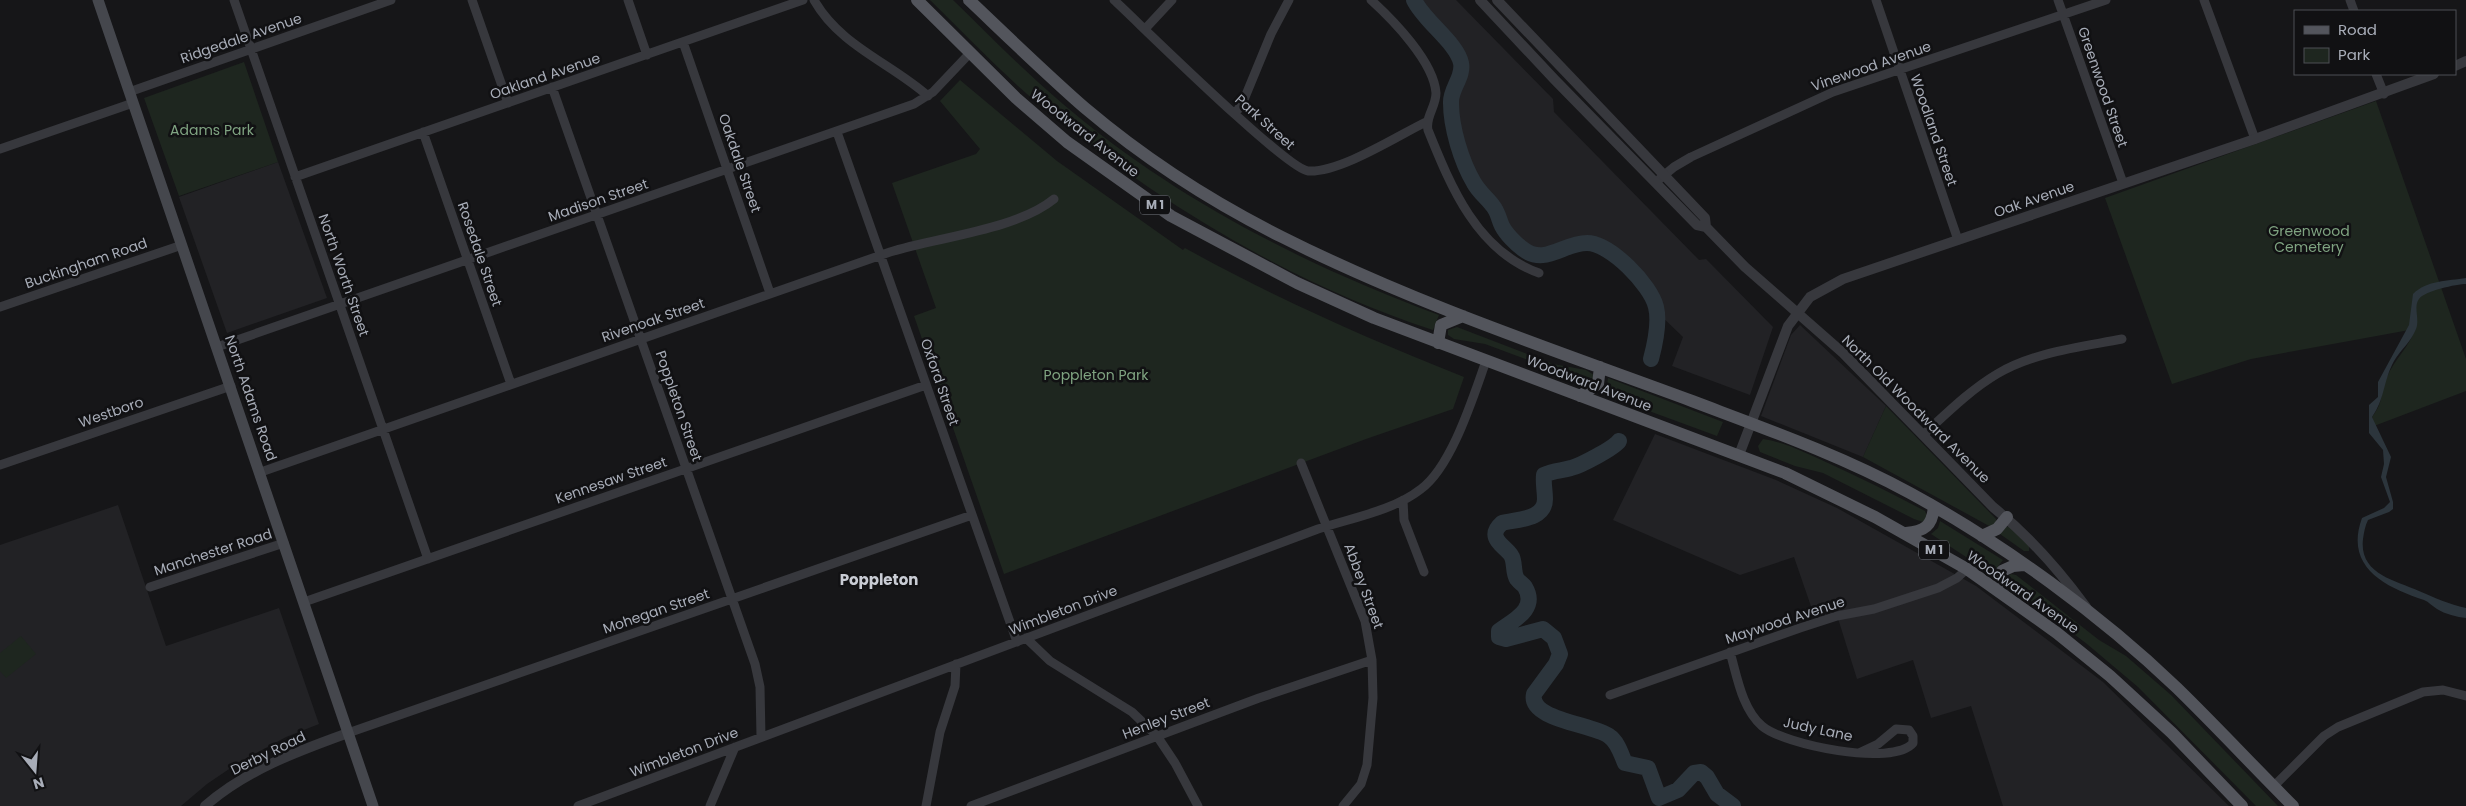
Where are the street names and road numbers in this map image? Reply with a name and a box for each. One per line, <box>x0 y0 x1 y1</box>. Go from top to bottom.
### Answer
street label: Ridgedale Avenue <box>178 8 305 68</box>
street label: Greenwood Street <box>2073 24 2133 150</box>
street label: Vinewood Avenue <box>1808 36 1934 96</box>
street label: Oakland Avenue <box>487 48 603 104</box>
street label: Woodland Street <box>1905 71 1963 189</box>
street label: Woodward Avenue <box>1026 84 1144 182</box>
street label: Park Street <box>1231 90 1299 154</box>
street label: Oakdale Street <box>714 111 766 215</box>
street label: Madison Street <box>545 174 651 226</box>
street label: Oak Avenue <box>1991 176 2077 222</box>
road number: M 1 <box>1140 196 1170 214</box>
street label: Rosedale Street <box>453 199 507 309</box>
street label: North Worth Street <box>314 211 374 339</box>
street label: Buckingham Road <box>22 233 150 293</box>
street label: Rivenoak Street <box>599 293 707 347</box>
street label: North Old Woodward Avenue <box>1837 330 1995 488</box>
street label: North Adams Road <box>220 332 282 464</box>
street label: Oxford Street <box>916 336 964 428</box>
street label: Poppleton Street <box>651 348 707 464</box>
street label: Woodward Avenue <box>1523 350 1655 416</box>
street label: Westboro <box>76 392 146 432</box>
street label: Kennesaw Street <box>553 452 669 508</box>
street label: Manchester Road <box>151 523 275 581</box>
street label: Abbey Street <box>1339 540 1389 632</box>
road number: M 1 <box>1919 540 1949 560</box>
street label: Woodward Avenue <box>1963 546 2083 639</box>
street label: Wimbleton Drive <box>1006 580 1121 640</box>
street label: Mohegan Street <box>600 583 712 639</box>
street label: Maywood Avenue <box>1723 591 1848 649</box>
street label: Henley Street <box>1119 692 1213 744</box>
street label: Judy Lane <box>1781 712 1855 746</box>
street label: Wimbleton Drive <box>627 722 742 782</box>
street label: Derby Road <box>227 726 309 780</box>

